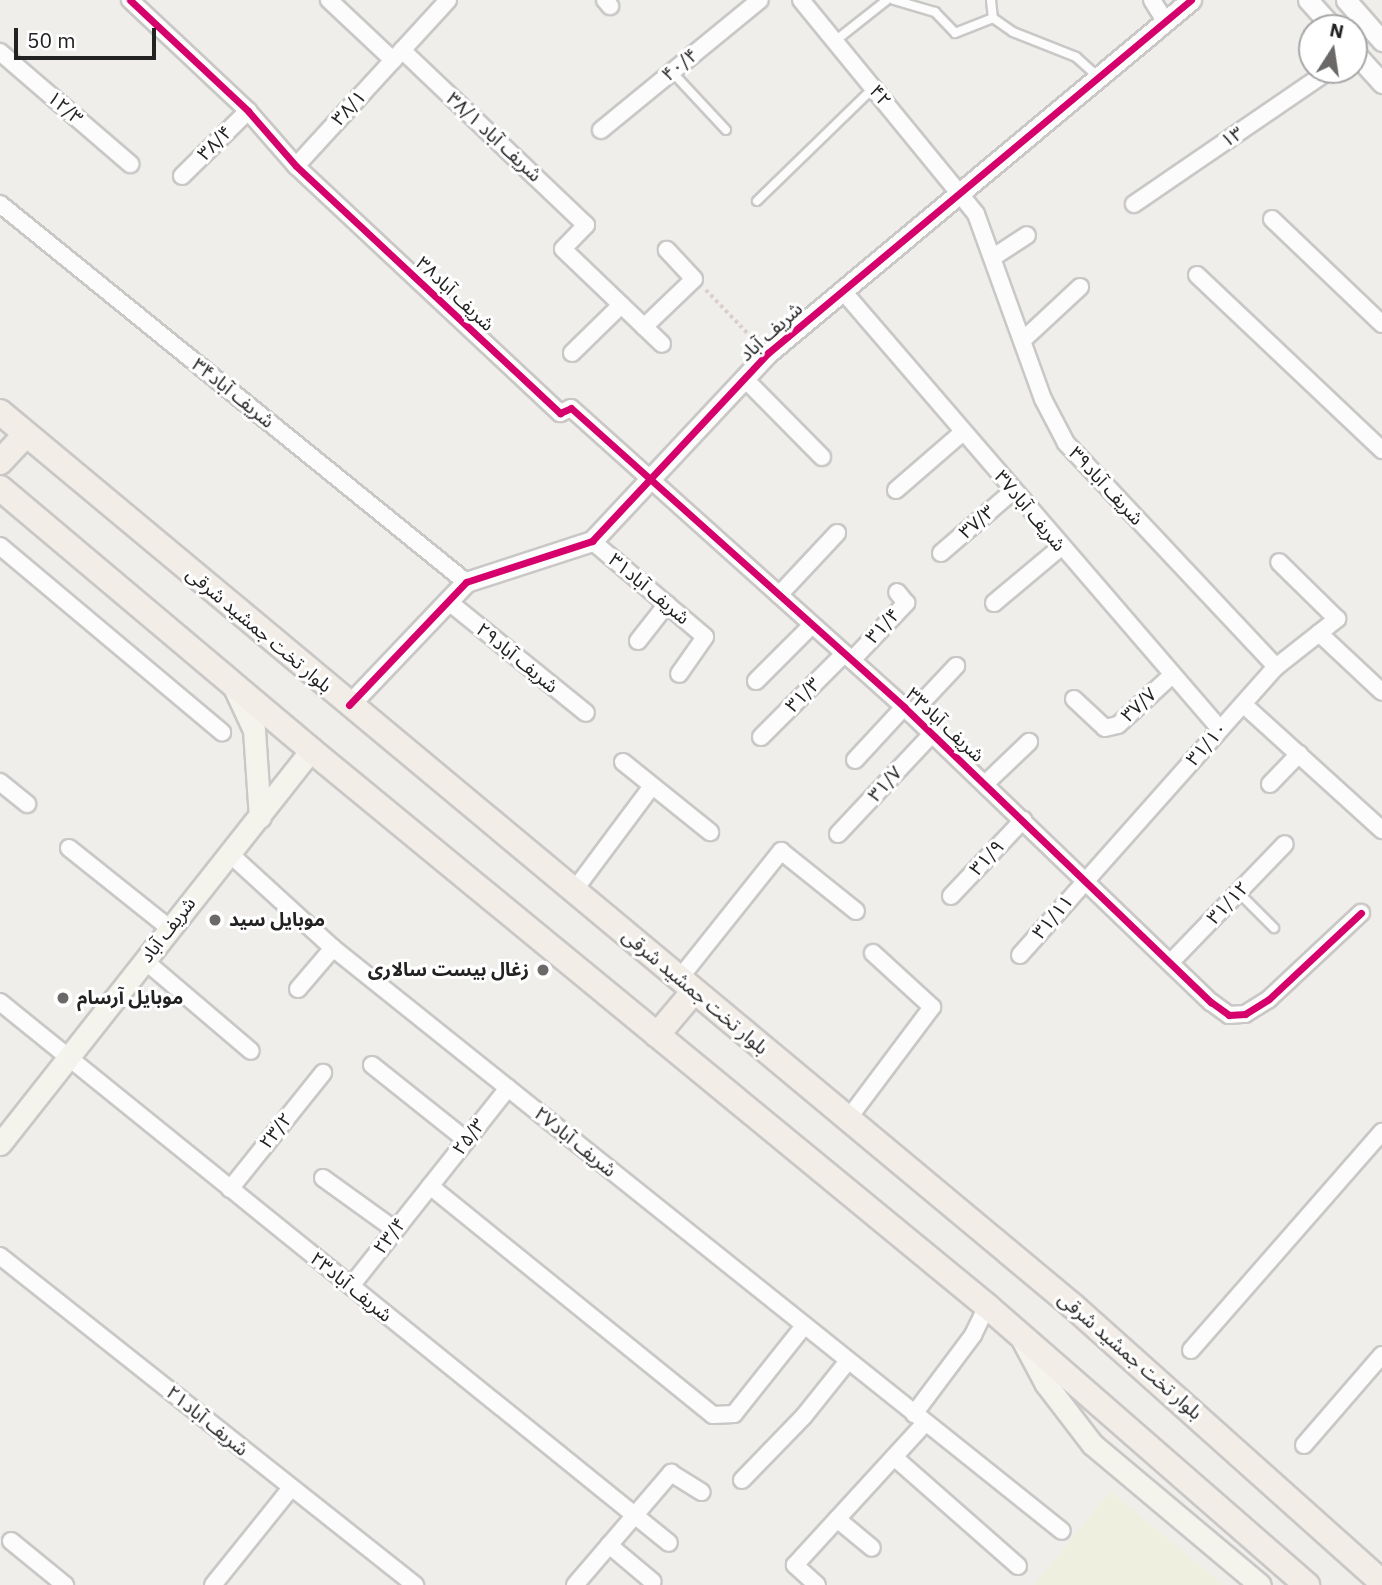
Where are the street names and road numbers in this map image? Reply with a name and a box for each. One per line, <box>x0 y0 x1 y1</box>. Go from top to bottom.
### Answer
street label: ۴۰/۴ <box>657 44 703 86</box>
street label: ۴۲ <box>864 80 896 112</box>
street label: ۱۲/۳ <box>42 86 88 130</box>
street label: ۳۸/۱ <box>327 86 371 130</box>
street label: ۳۸/۱ شریف آباد <box>442 87 546 187</box>
street label: ۳۸/۴ <box>193 121 237 165</box>
street label: ۱۳ <box>1217 121 1247 153</box>
street label: شریف آباد۳۸ <box>411 252 499 336</box>
street label: شریف آباد <box>735 298 807 366</box>
street label: شریف آباد۳۴ <box>187 353 279 433</box>
street label: شریف آباد۳۹ <box>1064 442 1148 530</box>
street label: شریف آباد۳۷ <box>990 466 1070 556</box>
street label: ۳۷/۳ <box>954 500 1000 544</box>
street label: شریف آباد۳۱ <box>604 549 694 629</box>
street label: بلوار تخت جمشید شرقی <box>182 562 336 698</box>
street label: ۳۱/۴ <box>861 604 905 648</box>
street label: شریف آباد۲۹ <box>471 618 563 698</box>
street label: ۳۱/۳ <box>781 673 825 717</box>
street label: شریف آباد۳۳ <box>901 683 989 767</box>
street label: ۳۷/۷ <box>1117 683 1161 727</box>
street label: ۳۱/۱۰ <box>1182 718 1232 770</box>
street label: ۳۱/۷ <box>863 762 907 806</box>
street label: ۳۱/۹ <box>965 836 1009 880</box>
street label: ۳۱/۱۲ <box>1202 877 1254 929</box>
street label: ۳۱/۱۱ <box>1028 890 1078 944</box>
street label: شریف آباد <box>135 893 201 967</box>
street label: بلوار تخت جمشید شرقی <box>618 924 772 1060</box>
street label: شریف آباد۲۷ <box>529 1102 621 1182</box>
street label: ۲۳/۲ <box>255 1108 297 1154</box>
street label: ۲۵/۳ <box>448 1114 490 1160</box>
street label: ۲۳/۴ <box>369 1213 411 1259</box>
street label: شریف آباد۲۳ <box>305 1247 397 1327</box>
street label: بلوار تخت جمشید شرقی <box>1053 1287 1207 1425</box>
street label: شریف آباد۲۱ <box>161 1381 253 1461</box>

